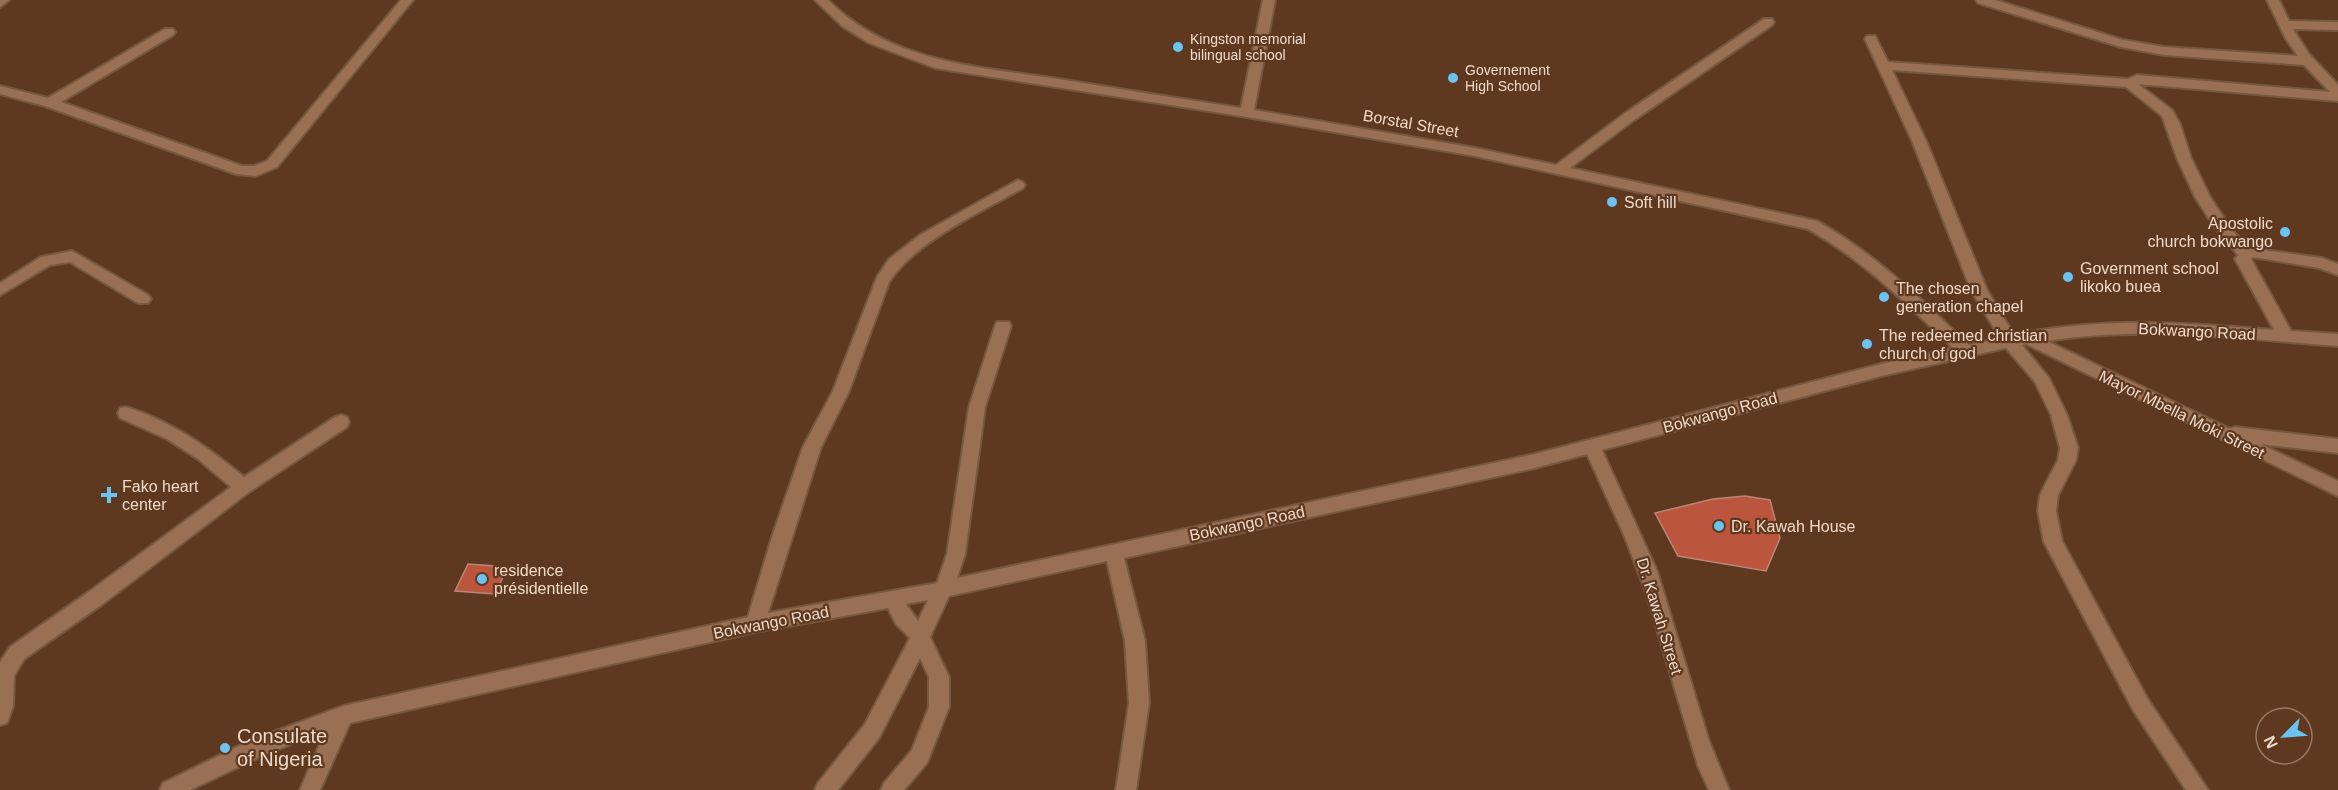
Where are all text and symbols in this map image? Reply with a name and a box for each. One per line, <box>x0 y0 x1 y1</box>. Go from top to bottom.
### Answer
place label: Kingston memorial bilingual school <box>1190 31 1306 63</box>
marker: Kingston memorial bilingual school <box>1171 40 1185 54</box>
place label: Governement High School <box>1465 62 1550 94</box>
marker: Governement High School <box>1446 71 1460 85</box>
street label: Borstal Street <box>1362 107 1461 140</box>
place label: Soft hill <box>1624 194 1676 211</box>
marker: Soft hill <box>1605 195 1619 209</box>
place label: Apostolic church bokwango <box>2148 215 2273 250</box>
marker: Apostolic church bokwango <box>2278 225 2292 239</box>
place label: Government school likoko buea <box>2080 260 2219 295</box>
marker: Government school likoko buea <box>2061 270 2075 284</box>
place label: The chosen generation chapel <box>1896 280 2023 315</box>
marker: The chosen generation chapel <box>1877 290 1891 304</box>
street label: Bokwango Road <box>2138 320 2256 343</box>
place label: The redeemed christian church of god <box>1879 327 2047 362</box>
marker: The redeemed christian church of god <box>1860 337 1874 351</box>
street label: Mayor Mbella Moki Street <box>2097 367 2268 462</box>
street label: Bokwango Road <box>1661 389 1779 436</box>
place label: Fako heart center <box>122 478 199 513</box>
marker: Fako heart center <box>100 486 118 504</box>
street label: Bokwango Road <box>1188 503 1306 544</box>
place label: Dr. Kawah House <box>1731 518 1856 535</box>
marker: Dr. Kawah House <box>1712 519 1726 533</box>
street label: Dr. Kawah Street <box>1634 556 1685 677</box>
place label: residence présidentielle <box>494 562 588 597</box>
marker: residence présidentielle <box>475 572 489 586</box>
street label: Bokwango Road <box>712 603 830 642</box>
north arrow <box>2254 706 2314 766</box>
place label: Consulate of Nigeria <box>237 725 327 770</box>
text: N <box>2261 733 2281 751</box>
marker: Consulate of Nigeria <box>218 741 232 755</box>

